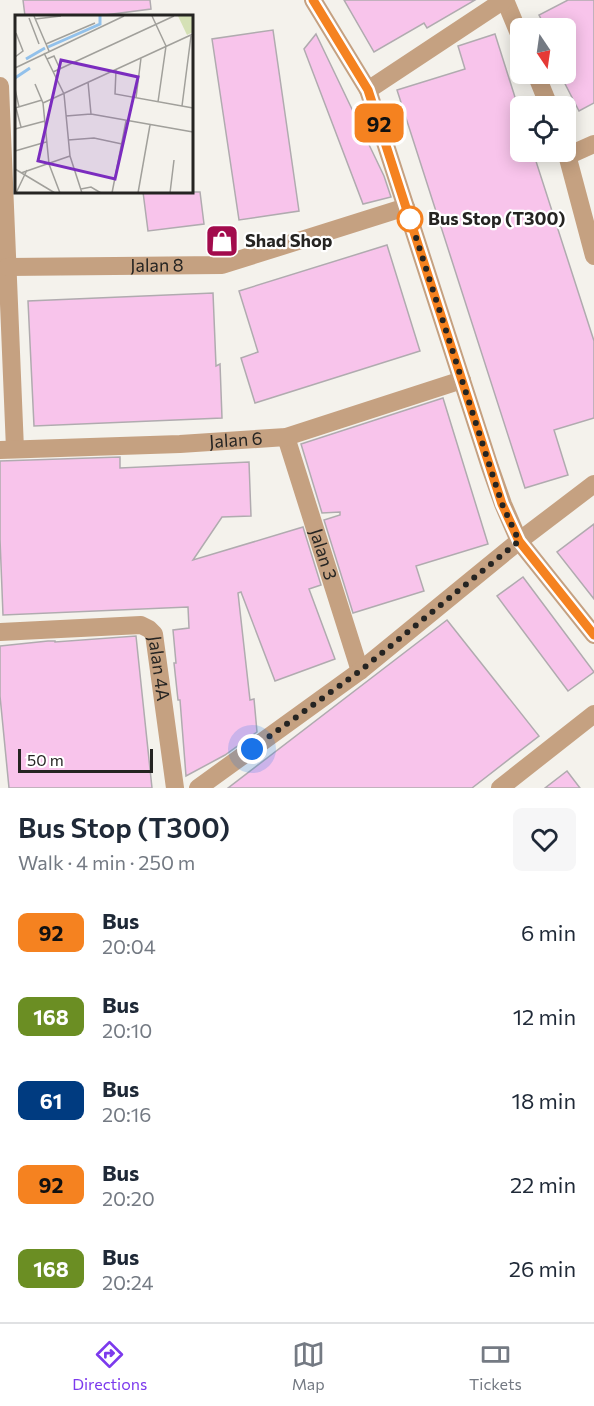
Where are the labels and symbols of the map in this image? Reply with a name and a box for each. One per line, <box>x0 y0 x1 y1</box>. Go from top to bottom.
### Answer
inset map <box>15 15 194 194</box>
north arrow <box>510 18 576 84</box>
line badge: 92 <box>352 104 406 142</box>
marker: Bus Stop (T300) <box>397 206 423 232</box>
place label: Bus Stop (T300) <box>428 207 565 229</box>
shop icon: Shad Shop <box>204 223 240 259</box>
place label: Shad Shop <box>245 229 333 251</box>
street label: Jalan 8 <box>130 253 184 276</box>
street label: Jalan 6 <box>208 427 263 452</box>
street label: Jalan 3 <box>306 526 342 582</box>
street label: Jalan 4A <box>144 634 175 702</box>
your location <box>237 734 267 764</box>
scale bar <box>18 746 153 774</box>

